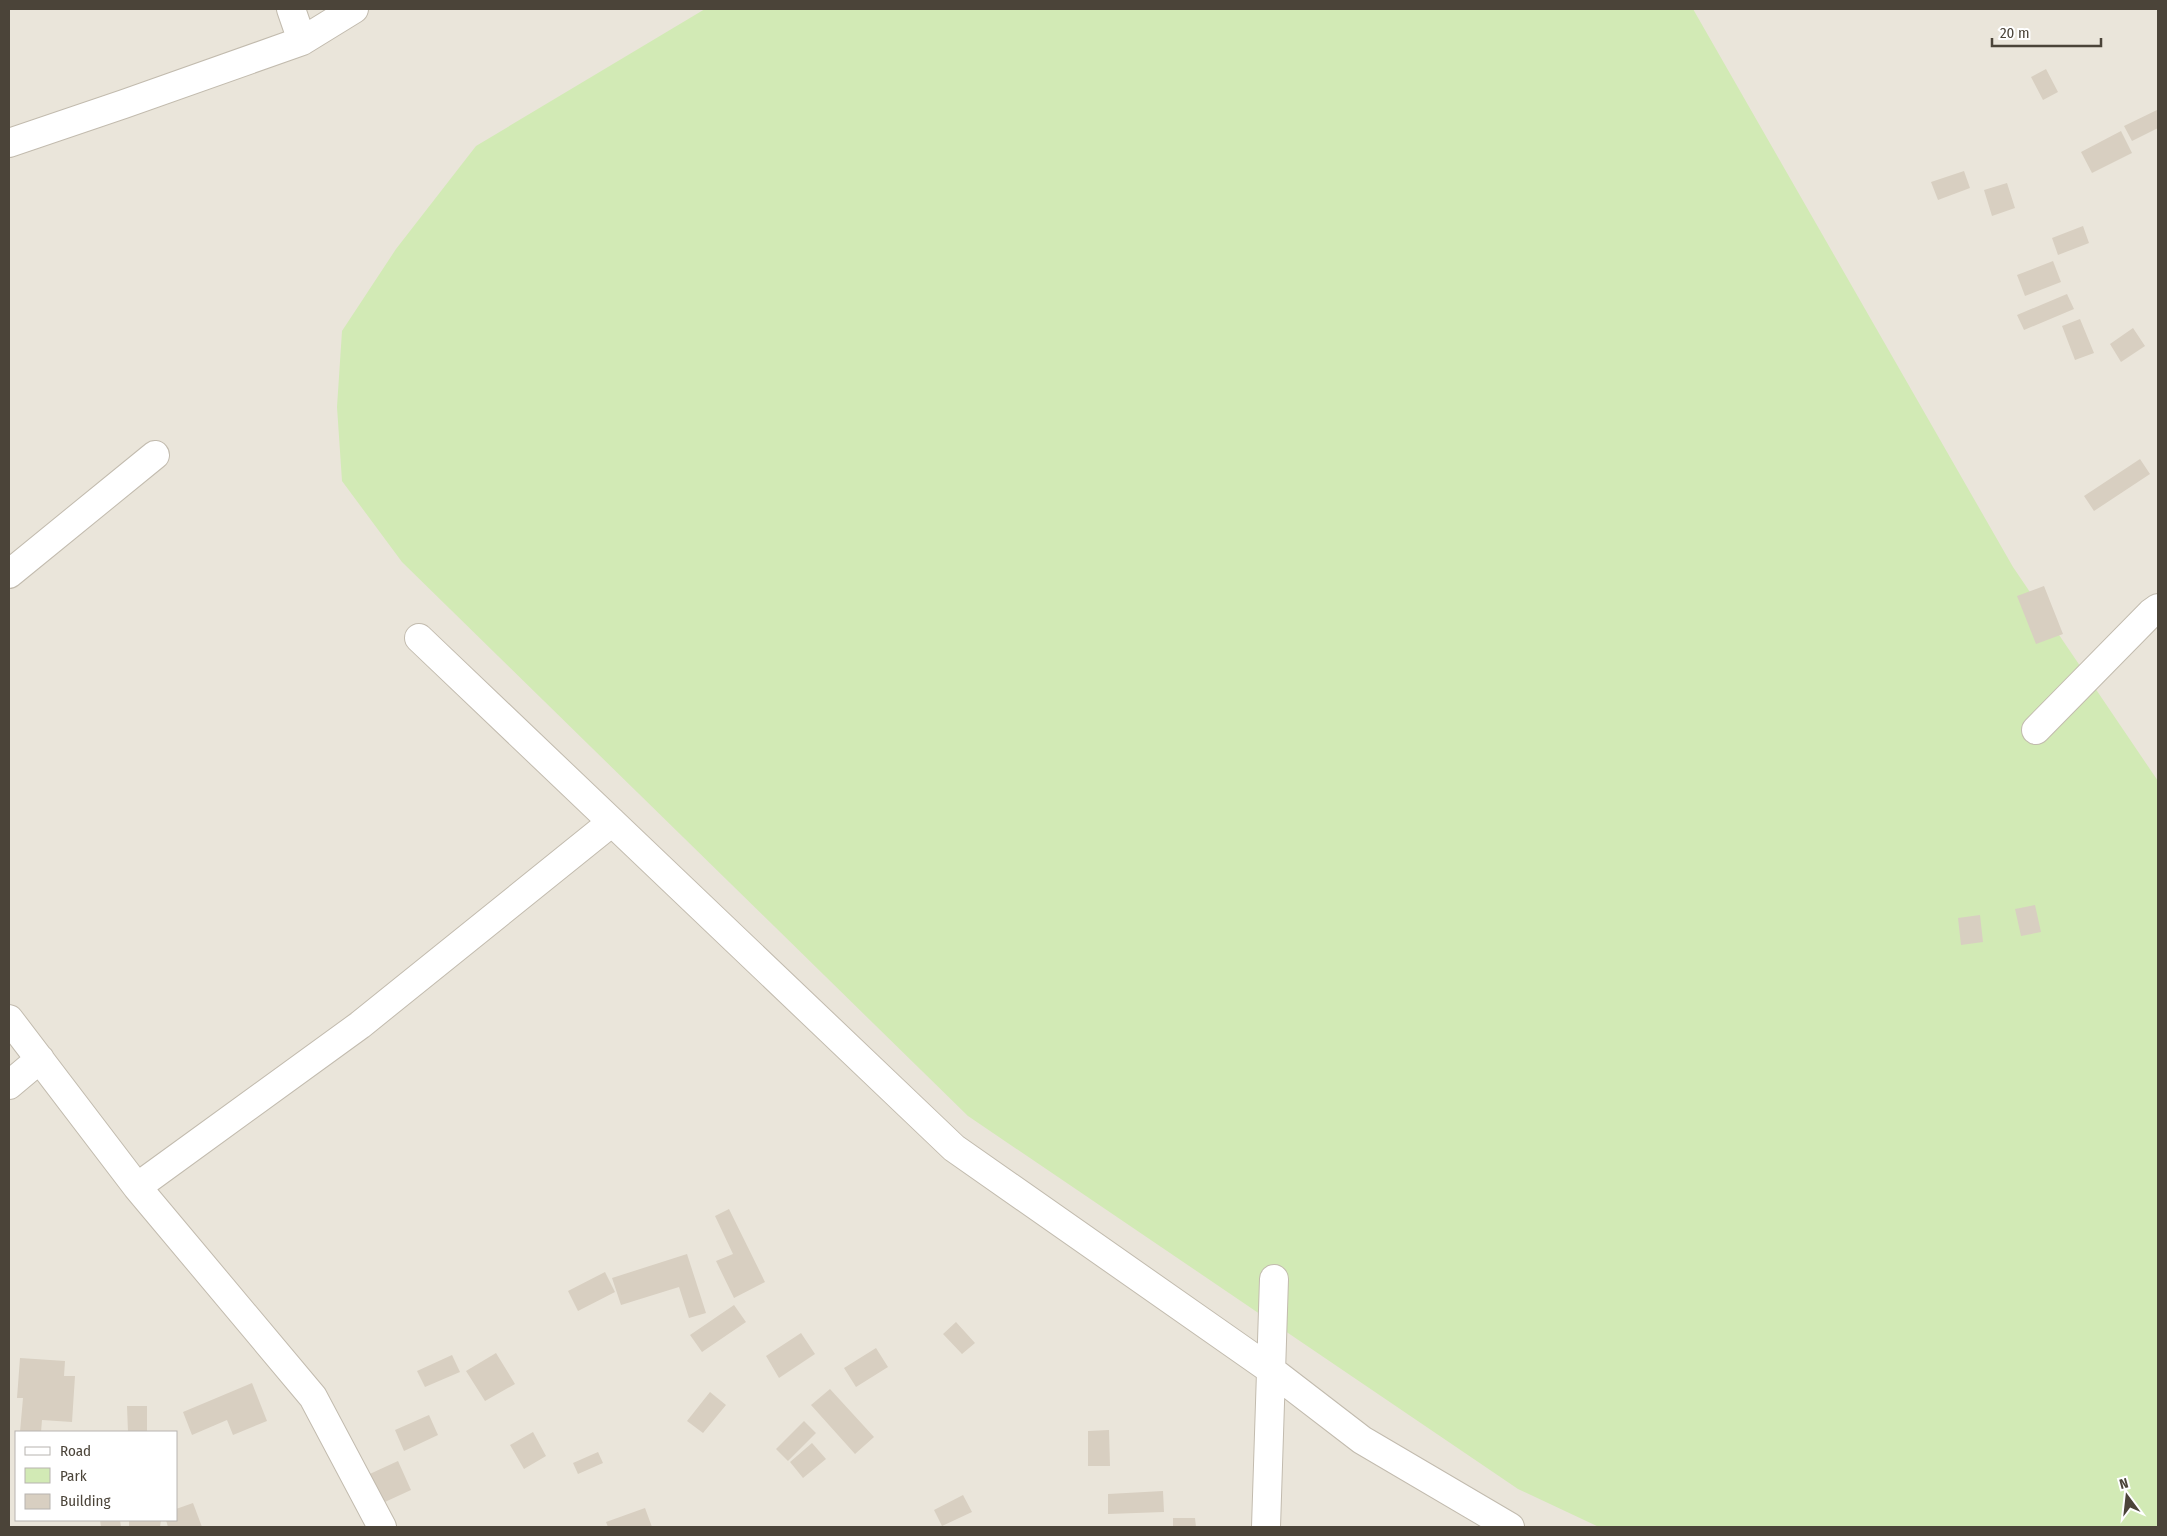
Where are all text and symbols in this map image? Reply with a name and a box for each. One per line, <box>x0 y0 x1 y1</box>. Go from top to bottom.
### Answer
scale bar <box>1992 15 2101 47</box>
text: 20 m <box>2000 24 2030 42</box>
legend <box>15 1431 178 1521</box>
text: Road <box>60 1442 91 1460</box>
text: Park <box>60 1467 87 1485</box>
north arrow <box>2102 1471 2152 1521</box>
text: N <box>2118 1475 2130 1493</box>
text: Building <box>60 1492 111 1510</box>

